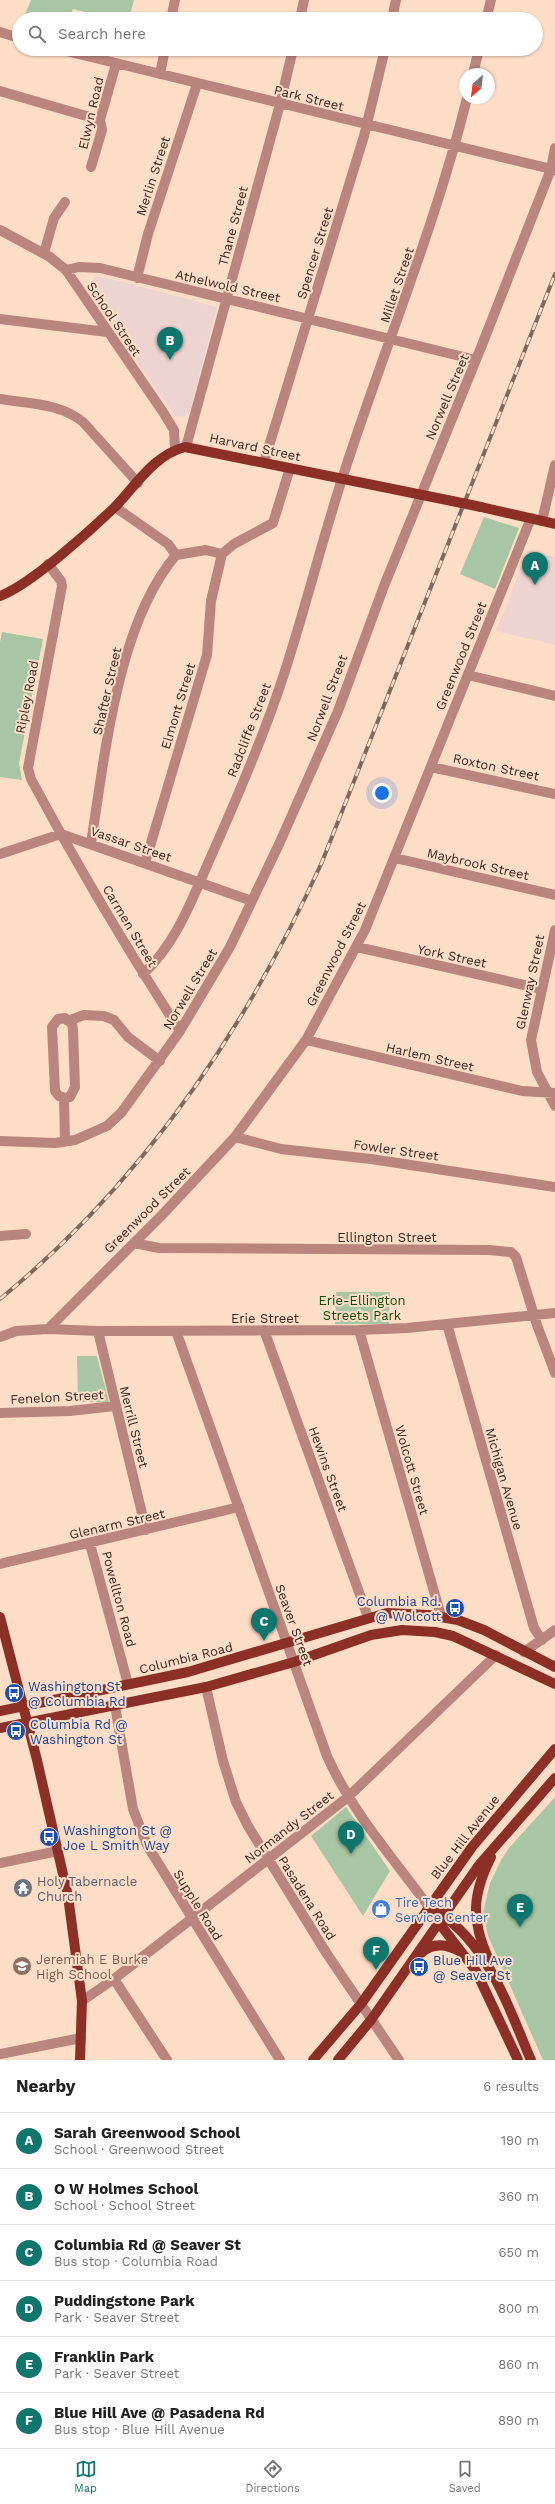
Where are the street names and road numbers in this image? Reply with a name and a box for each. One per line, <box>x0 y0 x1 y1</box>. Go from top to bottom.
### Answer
street label: Elwyn Road <box>75 75 107 151</box>
street label: Park Street <box>273 82 346 114</box>
street label: Merlin Street <box>133 134 173 218</box>
street label: Thane Street <box>215 184 251 268</box>
street label: Spencer Street <box>294 205 336 301</box>
street label: Millet Street <box>377 245 417 325</box>
street label: Athelwold Street <box>174 267 282 305</box>
street label: School Street <box>84 279 145 359</box>
street label: Norwell Street <box>422 351 472 442</box>
street label: Harvard Street <box>208 430 303 464</box>
street label: Greenwood Street <box>432 599 490 712</box>
street label: Shafter Street <box>90 645 125 736</box>
street label: Norwell Street <box>304 652 351 744</box>
street label: Ripley Road <box>13 659 41 735</box>
street label: Elmont Street <box>158 661 198 751</box>
street label: Radcliffe Street <box>224 680 274 779</box>
street label: Roxton Street <box>452 751 541 784</box>
street label: Vassar Street <box>89 823 174 865</box>
street label: Maybrook Street <box>426 845 531 883</box>
street label: Carmen Street <box>100 882 161 970</box>
street label: Greenwood Street <box>303 899 369 1009</box>
street label: Glenway Street <box>513 933 547 1031</box>
street label: York Street <box>416 941 488 971</box>
street label: Norwell Street <box>160 945 220 1032</box>
street label: Harlem Street <box>385 1040 476 1075</box>
street label: Fowler Street <box>353 1137 440 1163</box>
street label: Greenwood Street <box>101 1163 194 1256</box>
street label: Ellington Street <box>337 1230 437 1245</box>
street label: Erie Street <box>231 1311 300 1326</box>
street label: Merrill Street <box>117 1385 152 1470</box>
street label: Fenelon Street <box>10 1387 105 1407</box>
street label: Hewins Street <box>306 1424 351 1514</box>
street label: Wolcott Street <box>392 1424 432 1517</box>
street label: Michigan Avenue <box>482 1426 526 1532</box>
street label: Glenarm Street <box>68 1506 167 1542</box>
street label: Powellton Road <box>99 1549 139 1649</box>
street label: Seaver Street <box>272 1582 316 1668</box>
street label: Columbia Road <box>138 1639 234 1677</box>
street label: Normandy Street <box>242 1787 337 1866</box>
street label: Blue Hill Avenue <box>427 1792 503 1882</box>
street label: Pasadena Road <box>275 1853 339 1943</box>
street label: Supple Road <box>170 1867 226 1943</box>

